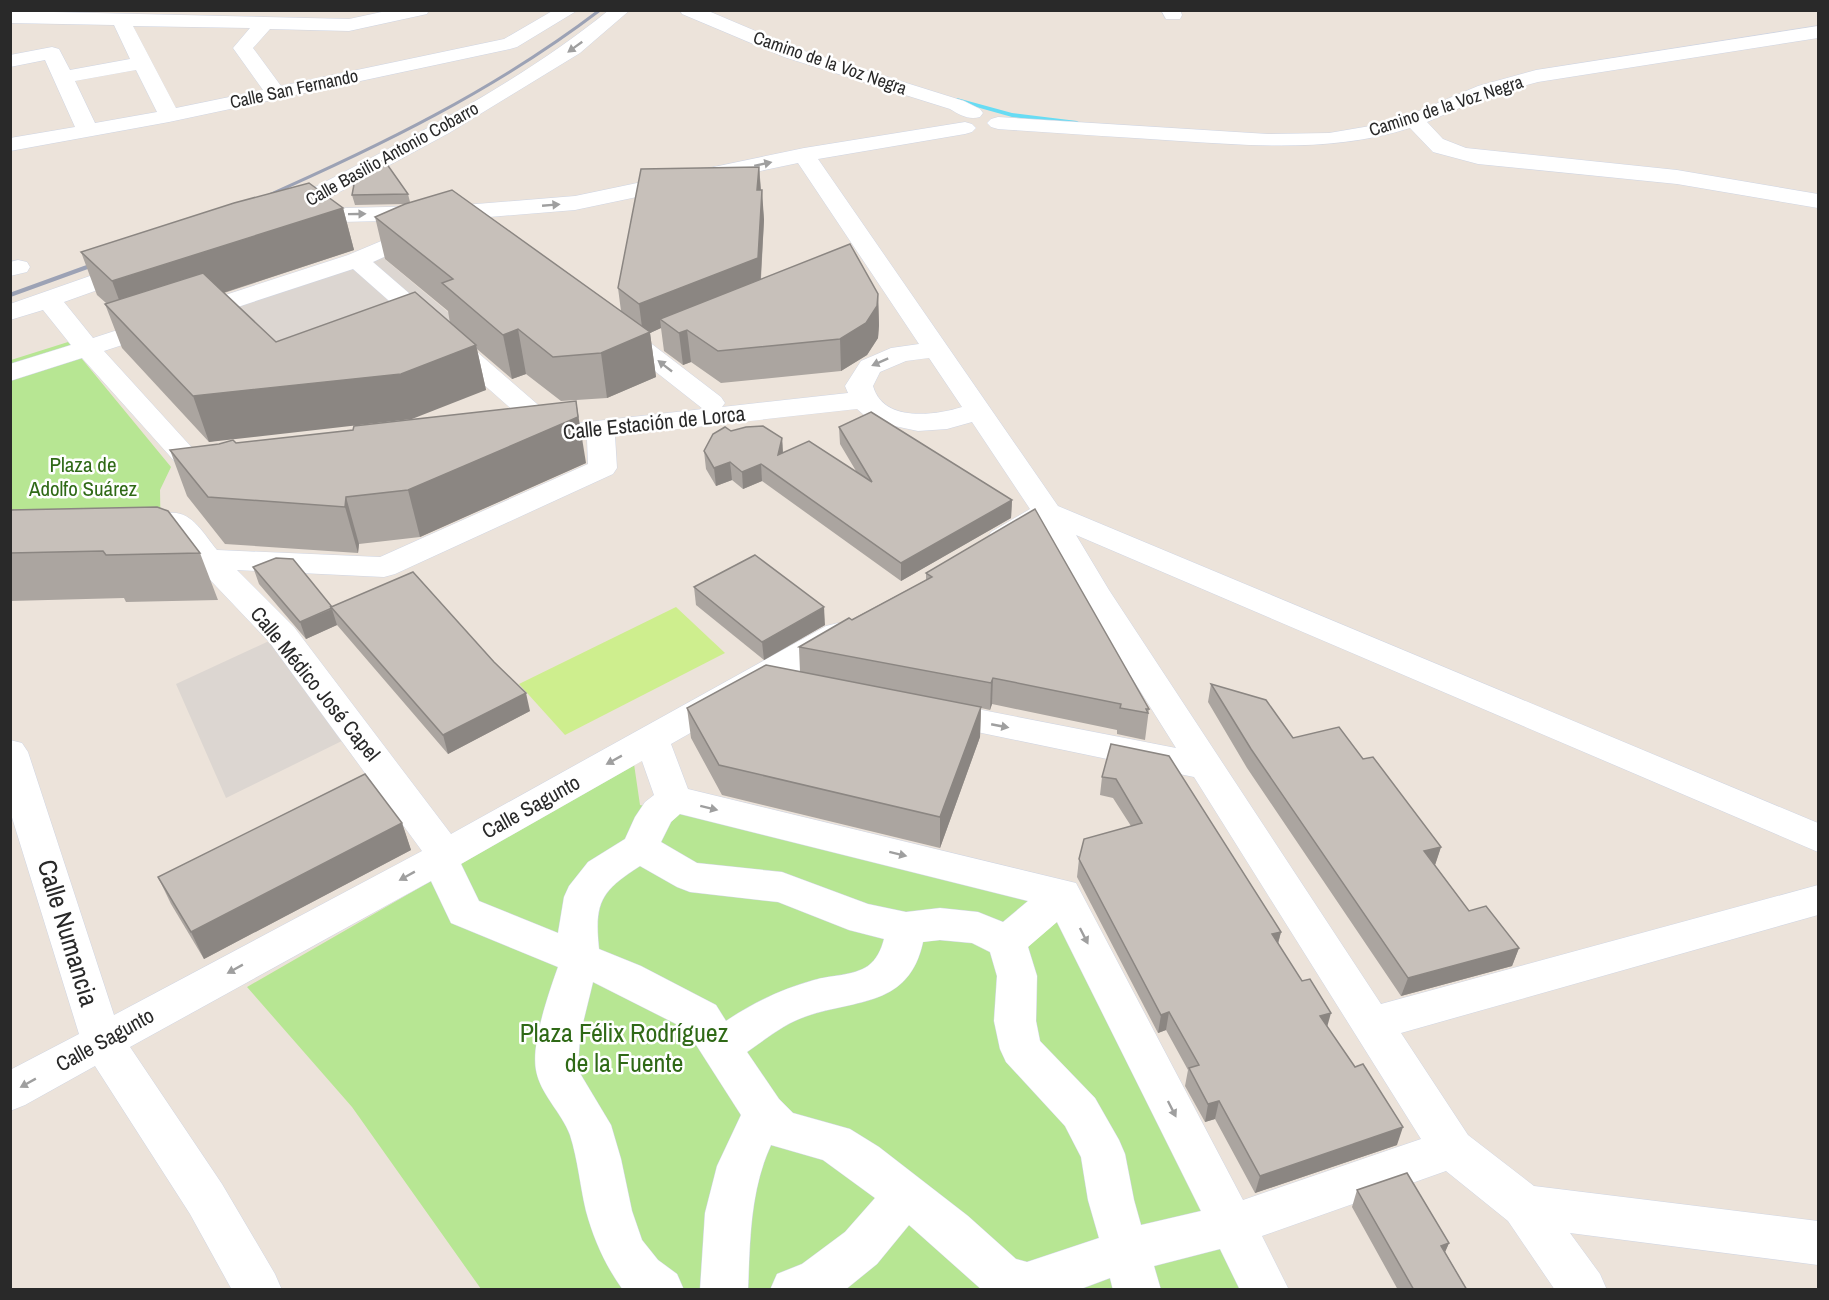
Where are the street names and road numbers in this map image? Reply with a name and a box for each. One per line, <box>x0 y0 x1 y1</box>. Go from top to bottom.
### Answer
street label: Camino de la Voz Negra <box>750 25 910 101</box>
street label: Calle San Fernando <box>227 63 360 114</box>
street label: Camino de la Voz Negra <box>1366 69 1526 142</box>
street label: Calle Basilio Antonio Cobarro <box>301 95 483 212</box>
street label: Calle Estación de Lorca <box>562 398 747 446</box>
street label: Calle Médico José Capel <box>244 600 387 767</box>
street label: Calle Sagunto <box>476 768 585 845</box>
street label: Calle Numancia <box>30 855 107 1011</box>
street label: Calle Sagunto <box>50 1001 159 1078</box>

